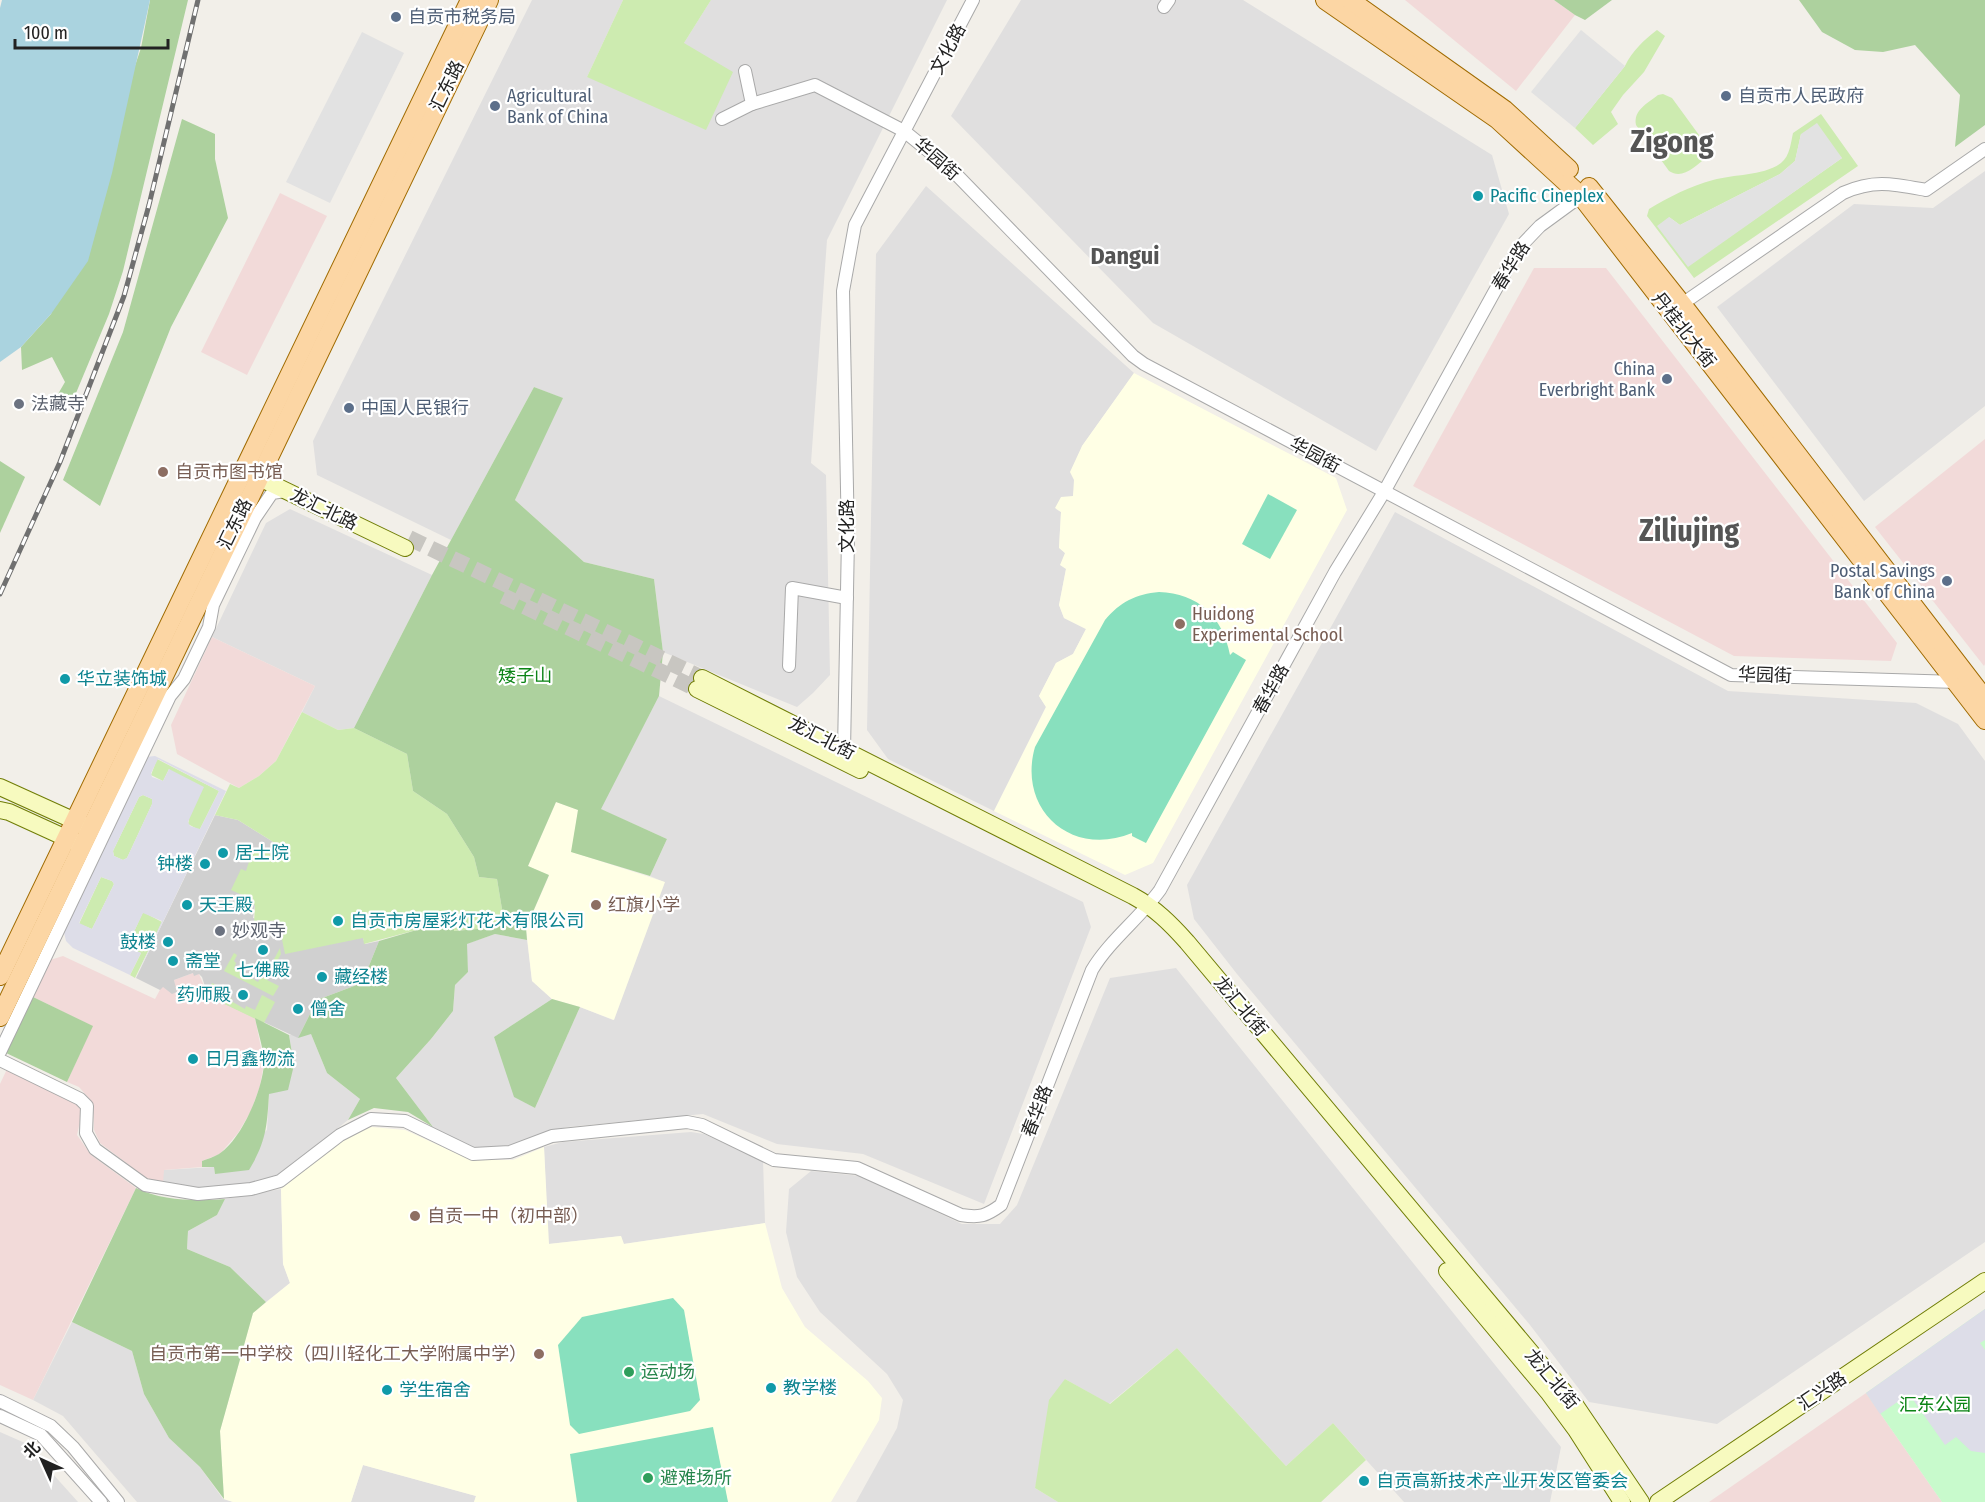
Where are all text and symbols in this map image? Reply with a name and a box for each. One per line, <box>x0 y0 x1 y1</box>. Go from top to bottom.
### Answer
place label: 自贡市税务局 <box>408 6 516 28</box>
marker: 自贡市税务局 <box>389 10 403 24</box>
scale bar <box>15 12 168 50</box>
street label: 文化路 <box>926 20 970 78</box>
text: 100 m <box>24 22 68 44</box>
street label: 汇东路 <box>425 57 469 115</box>
place label: Agricultural Bank of China <box>507 85 608 128</box>
place label: 自贡市人民政府 <box>1738 85 1864 107</box>
marker: 自贡市人民政府 <box>1719 89 1733 103</box>
marker: Agricultural Bank of China <box>488 99 502 113</box>
district label: Zigong <box>1630 124 1714 160</box>
street label: 华园街 <box>909 133 965 185</box>
place label: Pacific Cineplex <box>1490 185 1604 207</box>
marker: Pacific Cineplex <box>1471 189 1485 203</box>
street label: 春华路 <box>1487 237 1535 295</box>
district label: Dangui <box>1091 242 1159 270</box>
street label: 丹桂北大街 <box>1648 288 1720 372</box>
place label: China Everbright Bank <box>1539 358 1656 401</box>
marker: China Everbright Bank <box>1660 372 1674 386</box>
place label: 法藏寺 <box>31 393 85 415</box>
marker: 法藏寺 <box>12 397 26 411</box>
place label: 中国人民银行 <box>361 397 469 419</box>
marker: 中国人民银行 <box>342 401 356 415</box>
street label: 华园街 <box>1286 433 1344 477</box>
place label: 自贡市图书馆 <box>175 461 283 483</box>
marker: 自贡市图书馆 <box>156 465 170 479</box>
street label: 龙汇北路 <box>287 483 361 535</box>
street label: 汇东路 <box>213 495 257 553</box>
street label: 文化路 <box>836 499 858 553</box>
district label: Ziliujing <box>1639 513 1739 549</box>
place label: Postal Savings Bank of China <box>1830 560 1935 603</box>
marker: Postal Savings Bank of China <box>1940 574 1954 588</box>
place label: Huidong Experimental School <box>1192 603 1343 646</box>
marker: Huidong Experimental School <box>1173 617 1187 631</box>
street label: 春华路 <box>1248 660 1294 718</box>
street label: 华园街 <box>1738 663 1792 687</box>
park label: 矮子山 <box>498 665 552 687</box>
place label: 华立装饰城 <box>77 668 167 690</box>
marker: 华立装饰城 <box>58 672 72 686</box>
street label: 龙汇北街 <box>785 712 859 764</box>
place label: 居士院 <box>235 842 289 864</box>
marker: 居士院 <box>216 846 230 860</box>
place label: 钟楼 <box>157 853 193 875</box>
marker: 钟楼 <box>198 857 212 871</box>
place label: 天王殿 <box>199 894 253 916</box>
place label: 红旗小学 <box>608 894 680 916</box>
marker: 天王殿 <box>180 898 194 912</box>
marker: 红旗小学 <box>589 898 603 912</box>
place label: 自贡市房屋彩灯花术有限公司 <box>350 910 584 932</box>
marker: 自贡市房屋彩灯花术有限公司 <box>331 914 345 928</box>
place label: 妙观寺 <box>232 920 286 942</box>
marker: 妙观寺 <box>213 924 227 938</box>
place label: 鼓楼 <box>120 931 156 953</box>
marker: 鼓楼 <box>161 935 175 949</box>
marker: 七佛殿 <box>256 943 270 957</box>
place label: 斋堂 <box>185 950 221 972</box>
marker: 斋堂 <box>166 954 180 968</box>
place label: 七佛殿 <box>236 959 290 981</box>
place label: 藏经楼 <box>334 966 388 988</box>
marker: 藏经楼 <box>315 970 329 984</box>
street label: 龙汇北街 <box>1209 971 1273 1041</box>
place label: 药师殿 <box>177 984 231 1006</box>
marker: 药师殿 <box>236 988 250 1002</box>
place label: 僧舍 <box>310 998 346 1020</box>
marker: 僧舍 <box>291 1002 305 1016</box>
place label: 日月鑫物流 <box>205 1048 295 1070</box>
marker: 日月鑫物流 <box>186 1052 200 1066</box>
street label: 春华路 <box>1017 1082 1057 1140</box>
place label: 自贡一中（初中部） <box>427 1205 589 1227</box>
marker: 自贡一中（初中部） <box>408 1209 422 1223</box>
place label: 自贡市第一中学校（四川轻化工大学附属中学） <box>149 1343 527 1365</box>
street label: 龙汇北街 <box>1520 1344 1584 1414</box>
marker: 自贡市第一中学校（四川轻化工大学附属中学） <box>532 1347 546 1361</box>
place label: 运动场 <box>641 1361 695 1383</box>
marker: 运动场 <box>622 1365 636 1379</box>
street label: 汇兴路 <box>1793 1367 1851 1415</box>
place label: 教学楼 <box>783 1377 837 1399</box>
place label: 学生宿舍 <box>399 1379 471 1401</box>
marker: 教学楼 <box>764 1381 778 1395</box>
marker: 学生宿舍 <box>380 1383 394 1397</box>
park label: 汇东公园 <box>1899 1394 1971 1416</box>
north arrow <box>12 1430 72 1490</box>
text: 北 <box>19 1437 44 1462</box>
place label: 避难场所 <box>660 1467 732 1489</box>
place label: 自贡高新技术产业开发区管委会 <box>1376 1470 1628 1492</box>
marker: 避难场所 <box>641 1471 655 1485</box>
marker: 自贡高新技术产业开发区管委会 <box>1357 1474 1371 1488</box>

